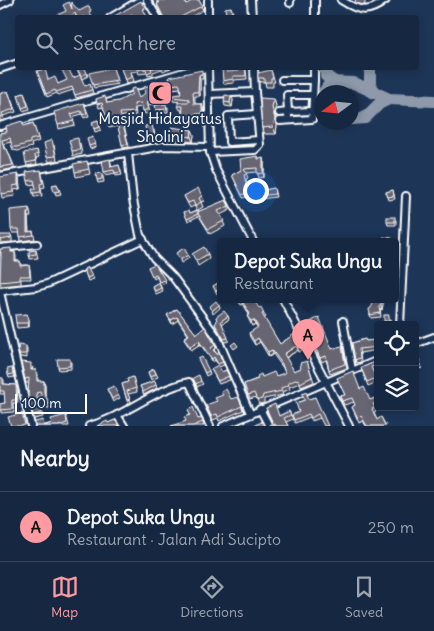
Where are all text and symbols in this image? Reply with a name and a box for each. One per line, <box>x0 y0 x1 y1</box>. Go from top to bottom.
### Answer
search box <box>15 15 419 70</box>
icon: search <box>33 29 61 57</box>
text: Search here <box>73 31 176 55</box>
mosque icon: Masjid Hidayatus Sholini <box>147 80 173 106</box>
north arrow <box>314 85 359 130</box>
place label: Masjid Hidayatus Sholini <box>98 108 222 146</box>
your location <box>243 178 269 204</box>
popup <box>217 238 399 303</box>
text: Depot Suka Ungu <box>234 249 382 273</box>
text: Restaurant <box>234 273 313 293</box>
pin: A <box>292 319 324 360</box>
map controls <box>374 321 419 411</box>
button: locate <box>374 321 419 366</box>
button: layers <box>374 366 419 411</box>
scale bar <box>15 391 88 414</box>
text: 100 m <box>22 394 62 412</box>
text: Nearby <box>20 445 90 472</box>
text: Depot Suka Ungu <box>67 505 215 529</box>
text: A <box>31 517 41 537</box>
text: 250 m <box>368 517 414 537</box>
text: Restaurant · Jalan Adi Sucipto <box>67 529 281 549</box>
tab: Map <box>51 573 79 621</box>
tab: Directions <box>180 573 243 621</box>
tab: Saved <box>345 573 383 621</box>

